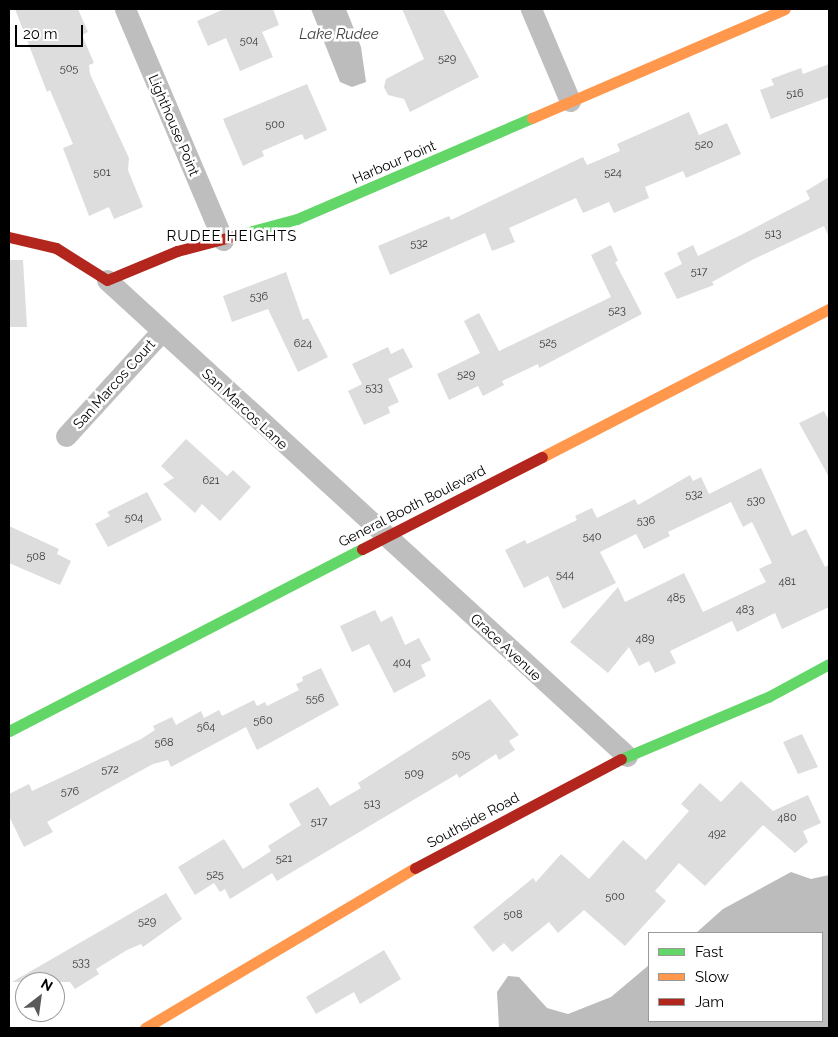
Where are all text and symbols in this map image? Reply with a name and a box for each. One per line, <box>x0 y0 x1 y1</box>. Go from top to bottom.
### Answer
scale bar <box>18 15 85 47</box>
text: 20 m <box>23 25 58 43</box>
water label: Lake Rudee <box>299 26 379 44</box>
house number: 504 <box>240 34 258 48</box>
house number: 529 <box>438 52 456 66</box>
house number: 505 <box>60 62 78 76</box>
street label: Lighthouse Point <box>145 72 203 178</box>
house number: 516 <box>786 87 804 101</box>
house number: 500 <box>265 118 285 132</box>
street label: Harbour Point <box>350 137 438 187</box>
house number: 520 <box>695 138 713 152</box>
house number: 501 <box>93 166 111 180</box>
house number: 524 <box>604 166 622 180</box>
house number: 513 <box>765 227 781 241</box>
district label: RUDEE HEIGHTS <box>165 228 299 246</box>
house number: 532 <box>410 237 428 251</box>
house number: 517 <box>691 265 707 279</box>
house number: 536 <box>250 290 268 304</box>
house number: 523 <box>608 304 626 318</box>
street label: San Marcos Court <box>69 336 159 432</box>
house number: 525 <box>539 336 557 350</box>
house number: 624 <box>294 337 312 351</box>
street label: San Marcos Lane <box>199 365 291 453</box>
house number: 529 <box>457 368 475 382</box>
house number: 533 <box>365 381 383 395</box>
street label: General Booth Boulevard <box>336 462 488 550</box>
house number: 621 <box>202 474 220 488</box>
house number: 532 <box>685 488 703 502</box>
house number: 530 <box>747 494 765 508</box>
house number: 504 <box>125 511 143 525</box>
house number: 536 <box>637 514 655 528</box>
house number: 540 <box>583 530 601 544</box>
house number: 508 <box>26 550 46 564</box>
house number: 544 <box>556 568 574 582</box>
house number: 481 <box>778 575 796 589</box>
house number: 485 <box>667 591 685 605</box>
house number: 483 <box>736 603 754 617</box>
street label: Grace Avenue <box>467 610 545 684</box>
house number: 489 <box>636 632 654 646</box>
house number: 404 <box>393 656 411 670</box>
house number: 556 <box>306 692 324 706</box>
house number: 560 <box>253 714 273 728</box>
house number: 564 <box>197 720 215 734</box>
house number: 568 <box>154 736 174 750</box>
house number: 505 <box>452 748 470 762</box>
house number: 572 <box>101 763 119 777</box>
house number: 509 <box>404 767 424 781</box>
house number: 576 <box>61 785 79 799</box>
street label: Southside Road <box>424 789 522 851</box>
house number: 513 <box>364 797 380 811</box>
house number: 480 <box>777 811 797 825</box>
house number: 517 <box>311 815 327 829</box>
house number: 492 <box>708 827 726 841</box>
house number: 521 <box>276 852 292 866</box>
house number: 525 <box>206 868 224 882</box>
house number: 500 <box>605 890 625 904</box>
house number: 508 <box>503 908 523 922</box>
house number: 529 <box>138 915 156 929</box>
legend <box>648 932 823 1022</box>
text: Fast <box>695 943 723 961</box>
house number: 533 <box>72 956 90 970</box>
text: Slow <box>695 968 729 986</box>
north arrow <box>15 972 65 1022</box>
text: N <box>38 975 56 994</box>
text: Jam <box>695 993 724 1011</box>

